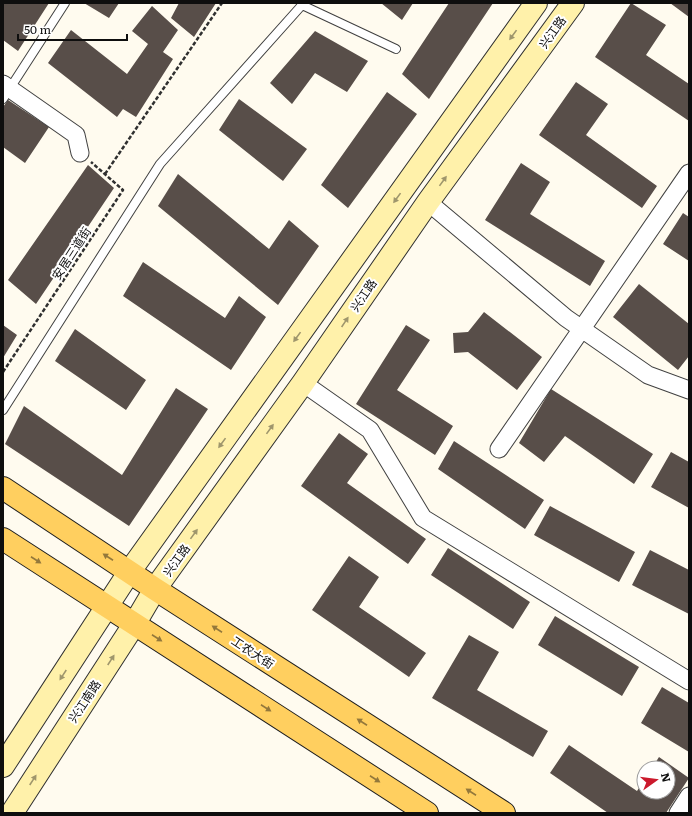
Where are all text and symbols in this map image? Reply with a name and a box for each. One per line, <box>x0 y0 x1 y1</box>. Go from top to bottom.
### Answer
street label: 兴江路 <box>534 12 570 52</box>
scale bar <box>18 16 127 42</box>
text: 50 m <box>24 20 51 38</box>
one-way arrow <box>509 29 517 40</box>
one-way arrow <box>438 176 446 186</box>
one-way arrow <box>393 192 401 203</box>
street label: 安居三道街 <box>47 223 95 283</box>
street label: 兴江路 <box>345 275 381 315</box>
one-way arrow <box>341 317 349 328</box>
one-way arrow <box>293 332 301 343</box>
one-way arrow <box>266 423 274 434</box>
one-way arrow <box>218 438 226 449</box>
one-way arrow <box>190 529 198 540</box>
street label: 兴江路 <box>158 540 194 580</box>
one-way arrow <box>103 553 114 561</box>
one-way arrow <box>31 556 41 564</box>
one-way arrow <box>211 625 223 632</box>
street label: 工农大街 <box>228 631 278 673</box>
one-way arrow <box>152 634 162 642</box>
one-way arrow <box>107 654 115 665</box>
one-way arrow <box>60 669 67 681</box>
street label: 兴江南路 <box>63 676 105 726</box>
one-way arrow <box>260 705 272 712</box>
one-way arrow <box>356 718 368 725</box>
north arrow <box>636 760 676 800</box>
text: N <box>658 771 676 784</box>
one-way arrow <box>29 775 37 785</box>
one-way arrow <box>370 775 380 783</box>
one-way arrow <box>466 788 476 796</box>

